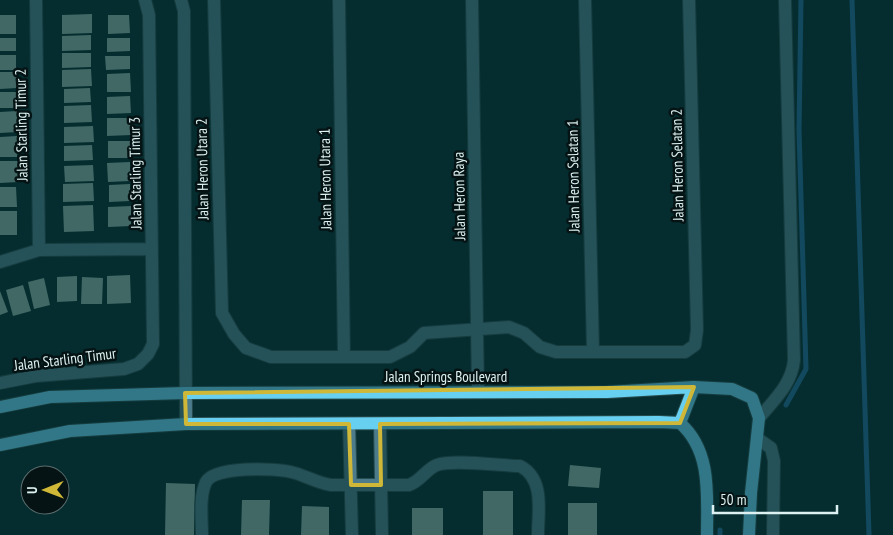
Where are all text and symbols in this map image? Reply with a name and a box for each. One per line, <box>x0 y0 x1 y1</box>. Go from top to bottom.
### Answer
street label: Jalan Starling Timur 2 <box>11 69 31 182</box>
street label: Jalan Heron Selatan 2 <box>667 109 687 222</box>
street label: Jalan Starling Timur 3 <box>125 117 145 230</box>
street label: Jalan Heron Utara 2 <box>192 118 212 221</box>
street label: Jalan Heron Selatan 1 <box>563 120 583 233</box>
street label: Jalan Heron Utara 1 <box>315 128 335 231</box>
street label: Jalan Heron Raya <box>449 152 469 241</box>
street label: Jalan Starling Timur <box>12 343 118 375</box>
street label: Jalan Springs Boulevard <box>384 367 507 386</box>
north arrow <box>20 465 70 515</box>
scale bar <box>713 482 837 514</box>
text: U <box>23 486 41 494</box>
text: 50 m <box>720 490 746 509</box>

